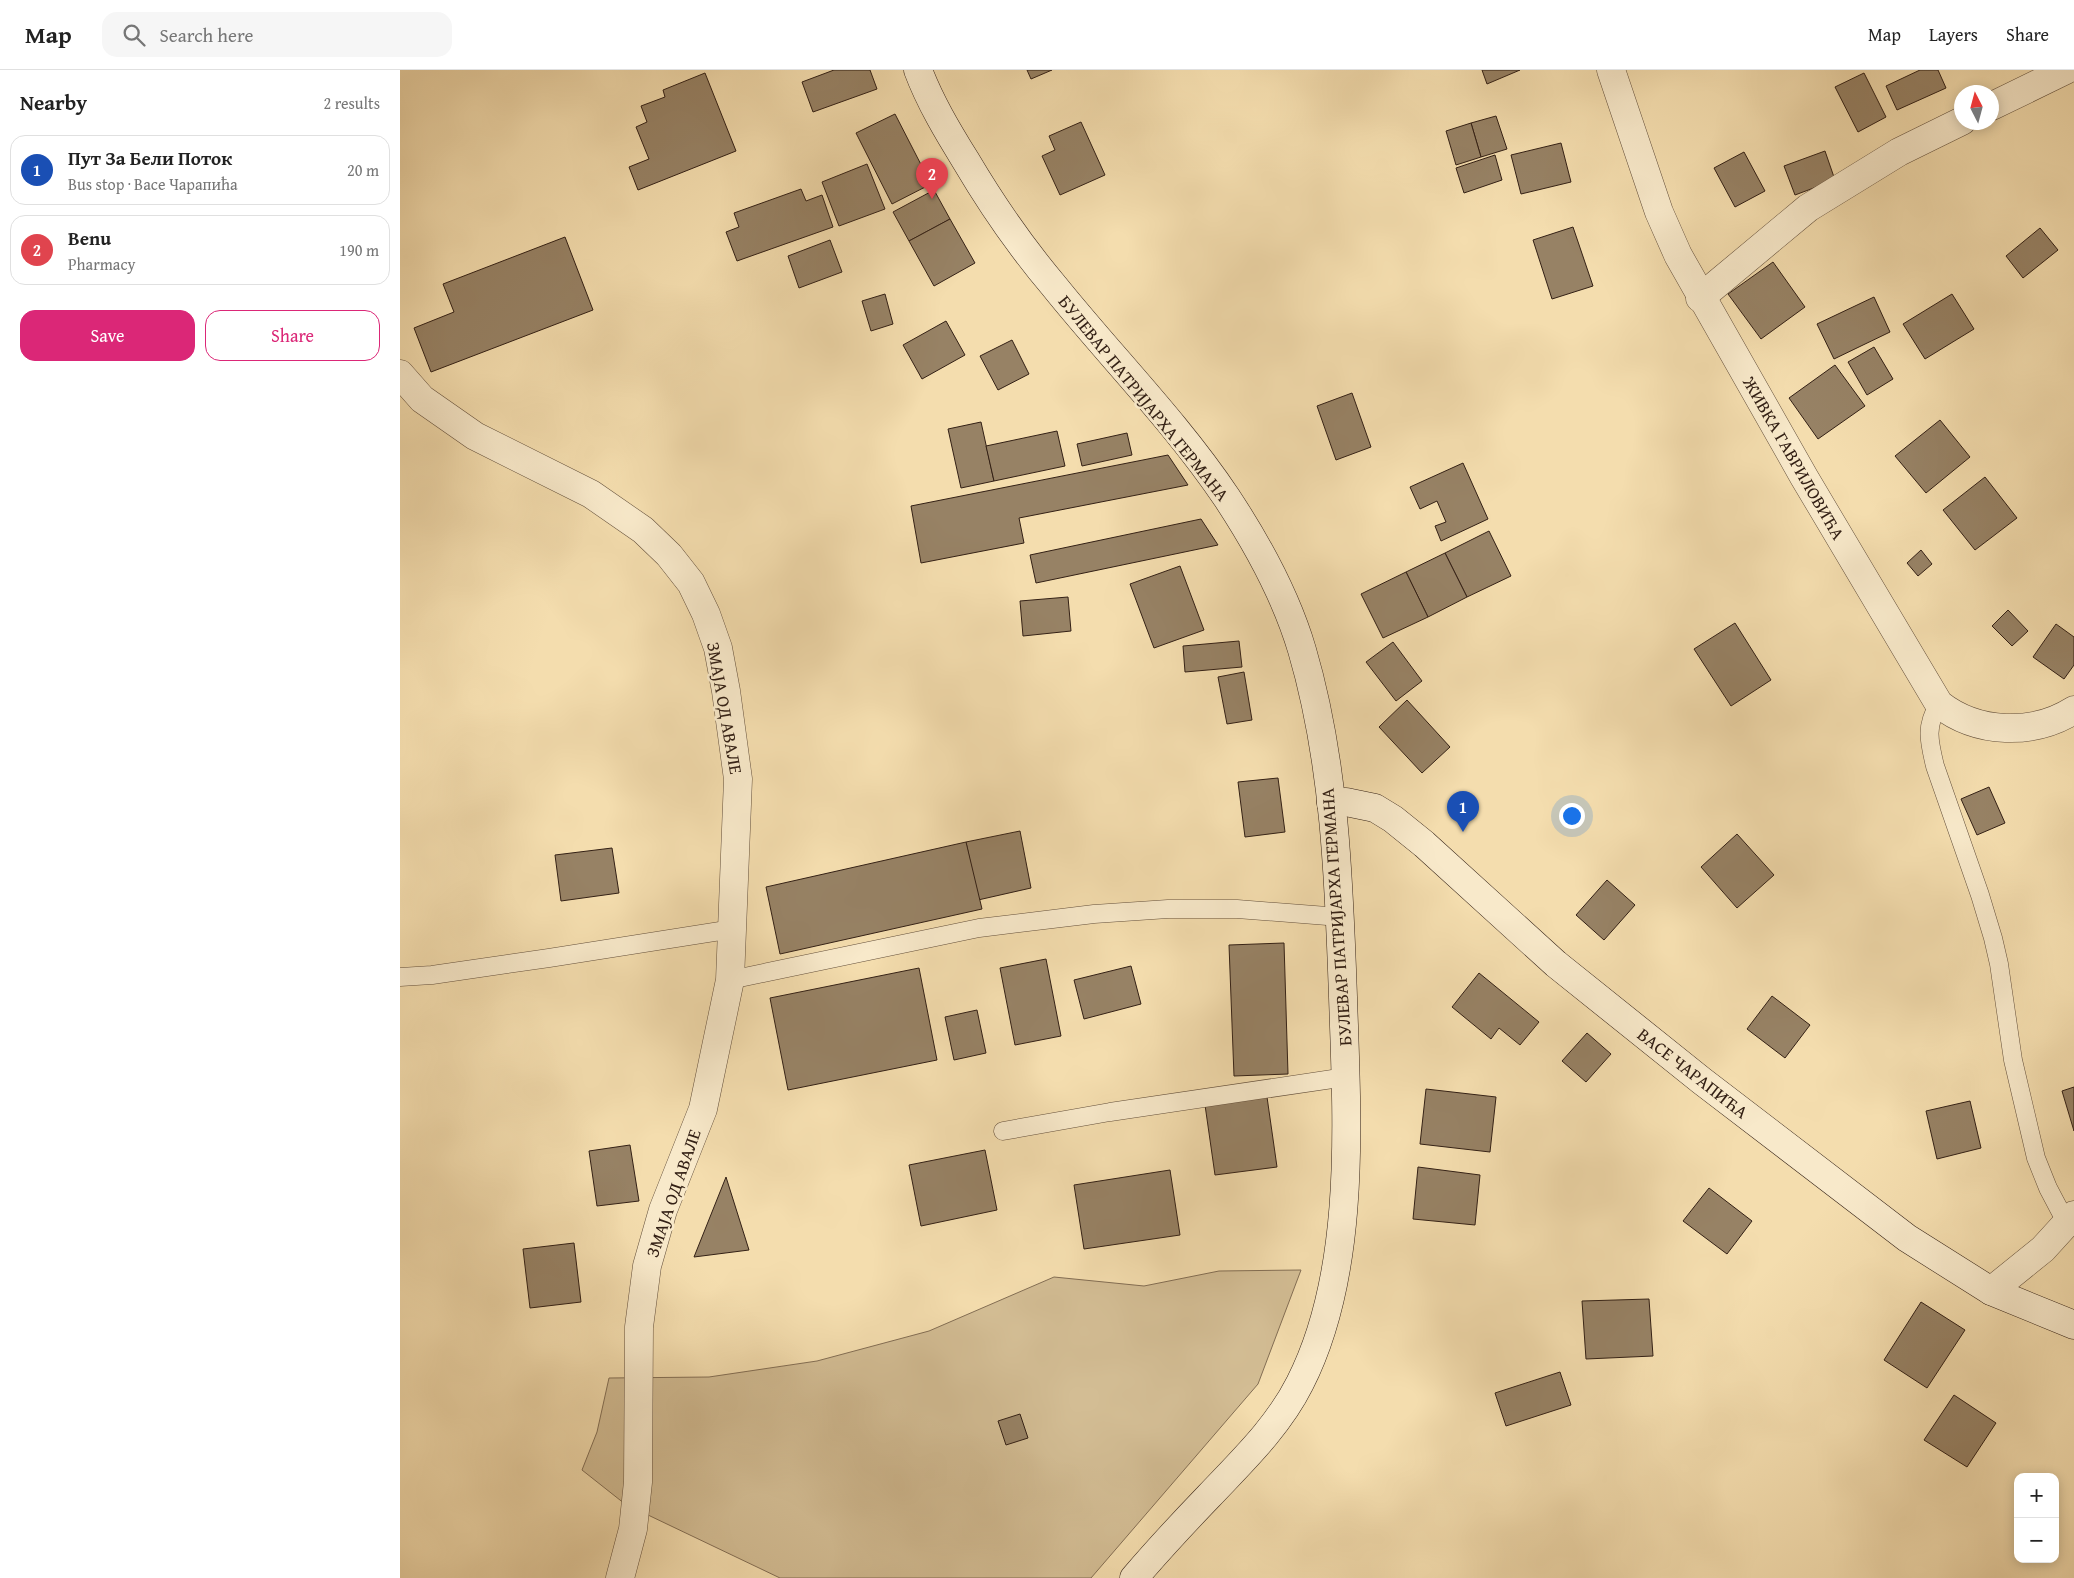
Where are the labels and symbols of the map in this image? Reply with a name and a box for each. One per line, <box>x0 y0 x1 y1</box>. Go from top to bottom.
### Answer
north arrow <box>1954 85 1999 130</box>
pin: 2 <box>916 158 948 199</box>
street label: БУЛЕВАР ПАТРИЈАРХА ГЕРМАНА <box>1052 289 1236 507</box>
street label: ЖИВКА ГАВРИЛОВИЋА <box>1736 370 1852 545</box>
street label: ЗМАЈА ОД АВАЛЕ <box>700 640 750 776</box>
street label: БУЛЕВАР ПАТРИЈАРХА ГЕРМАНА <box>1314 787 1358 1047</box>
pin: 1 <box>1447 791 1479 832</box>
your location <box>1559 803 1585 829</box>
street label: ВАСЕ ЧАРАПИЋА <box>1632 1021 1754 1125</box>
street label: ЗМАЈА ОД АВАЛЕ <box>638 1125 708 1261</box>

